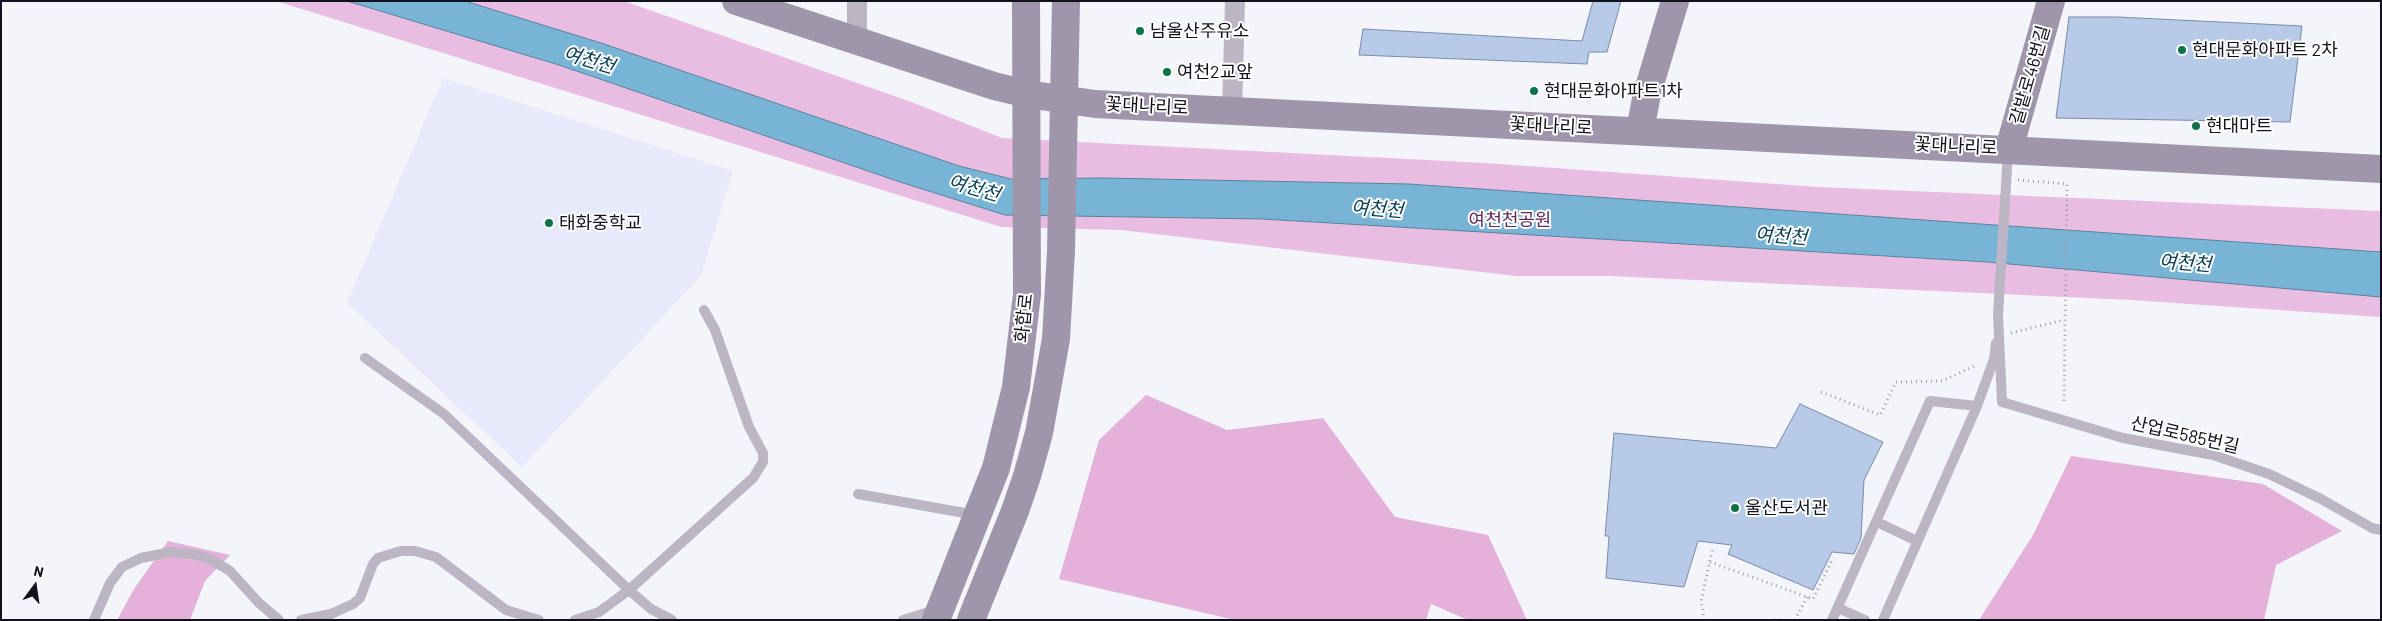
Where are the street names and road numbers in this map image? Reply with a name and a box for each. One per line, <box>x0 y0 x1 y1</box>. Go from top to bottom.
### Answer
street label: 갈밭로46번길 <box>2006 23 2054 127</box>
street label: 꽃대나리로 <box>1105 93 1189 119</box>
street label: 꽃대나리로 <box>1509 113 1593 139</box>
street label: 꽃대나리로 <box>1914 133 1998 159</box>
street label: 화합로 <box>1011 292 1037 344</box>
street label: 산업로585번길 <box>2129 412 2241 458</box>

